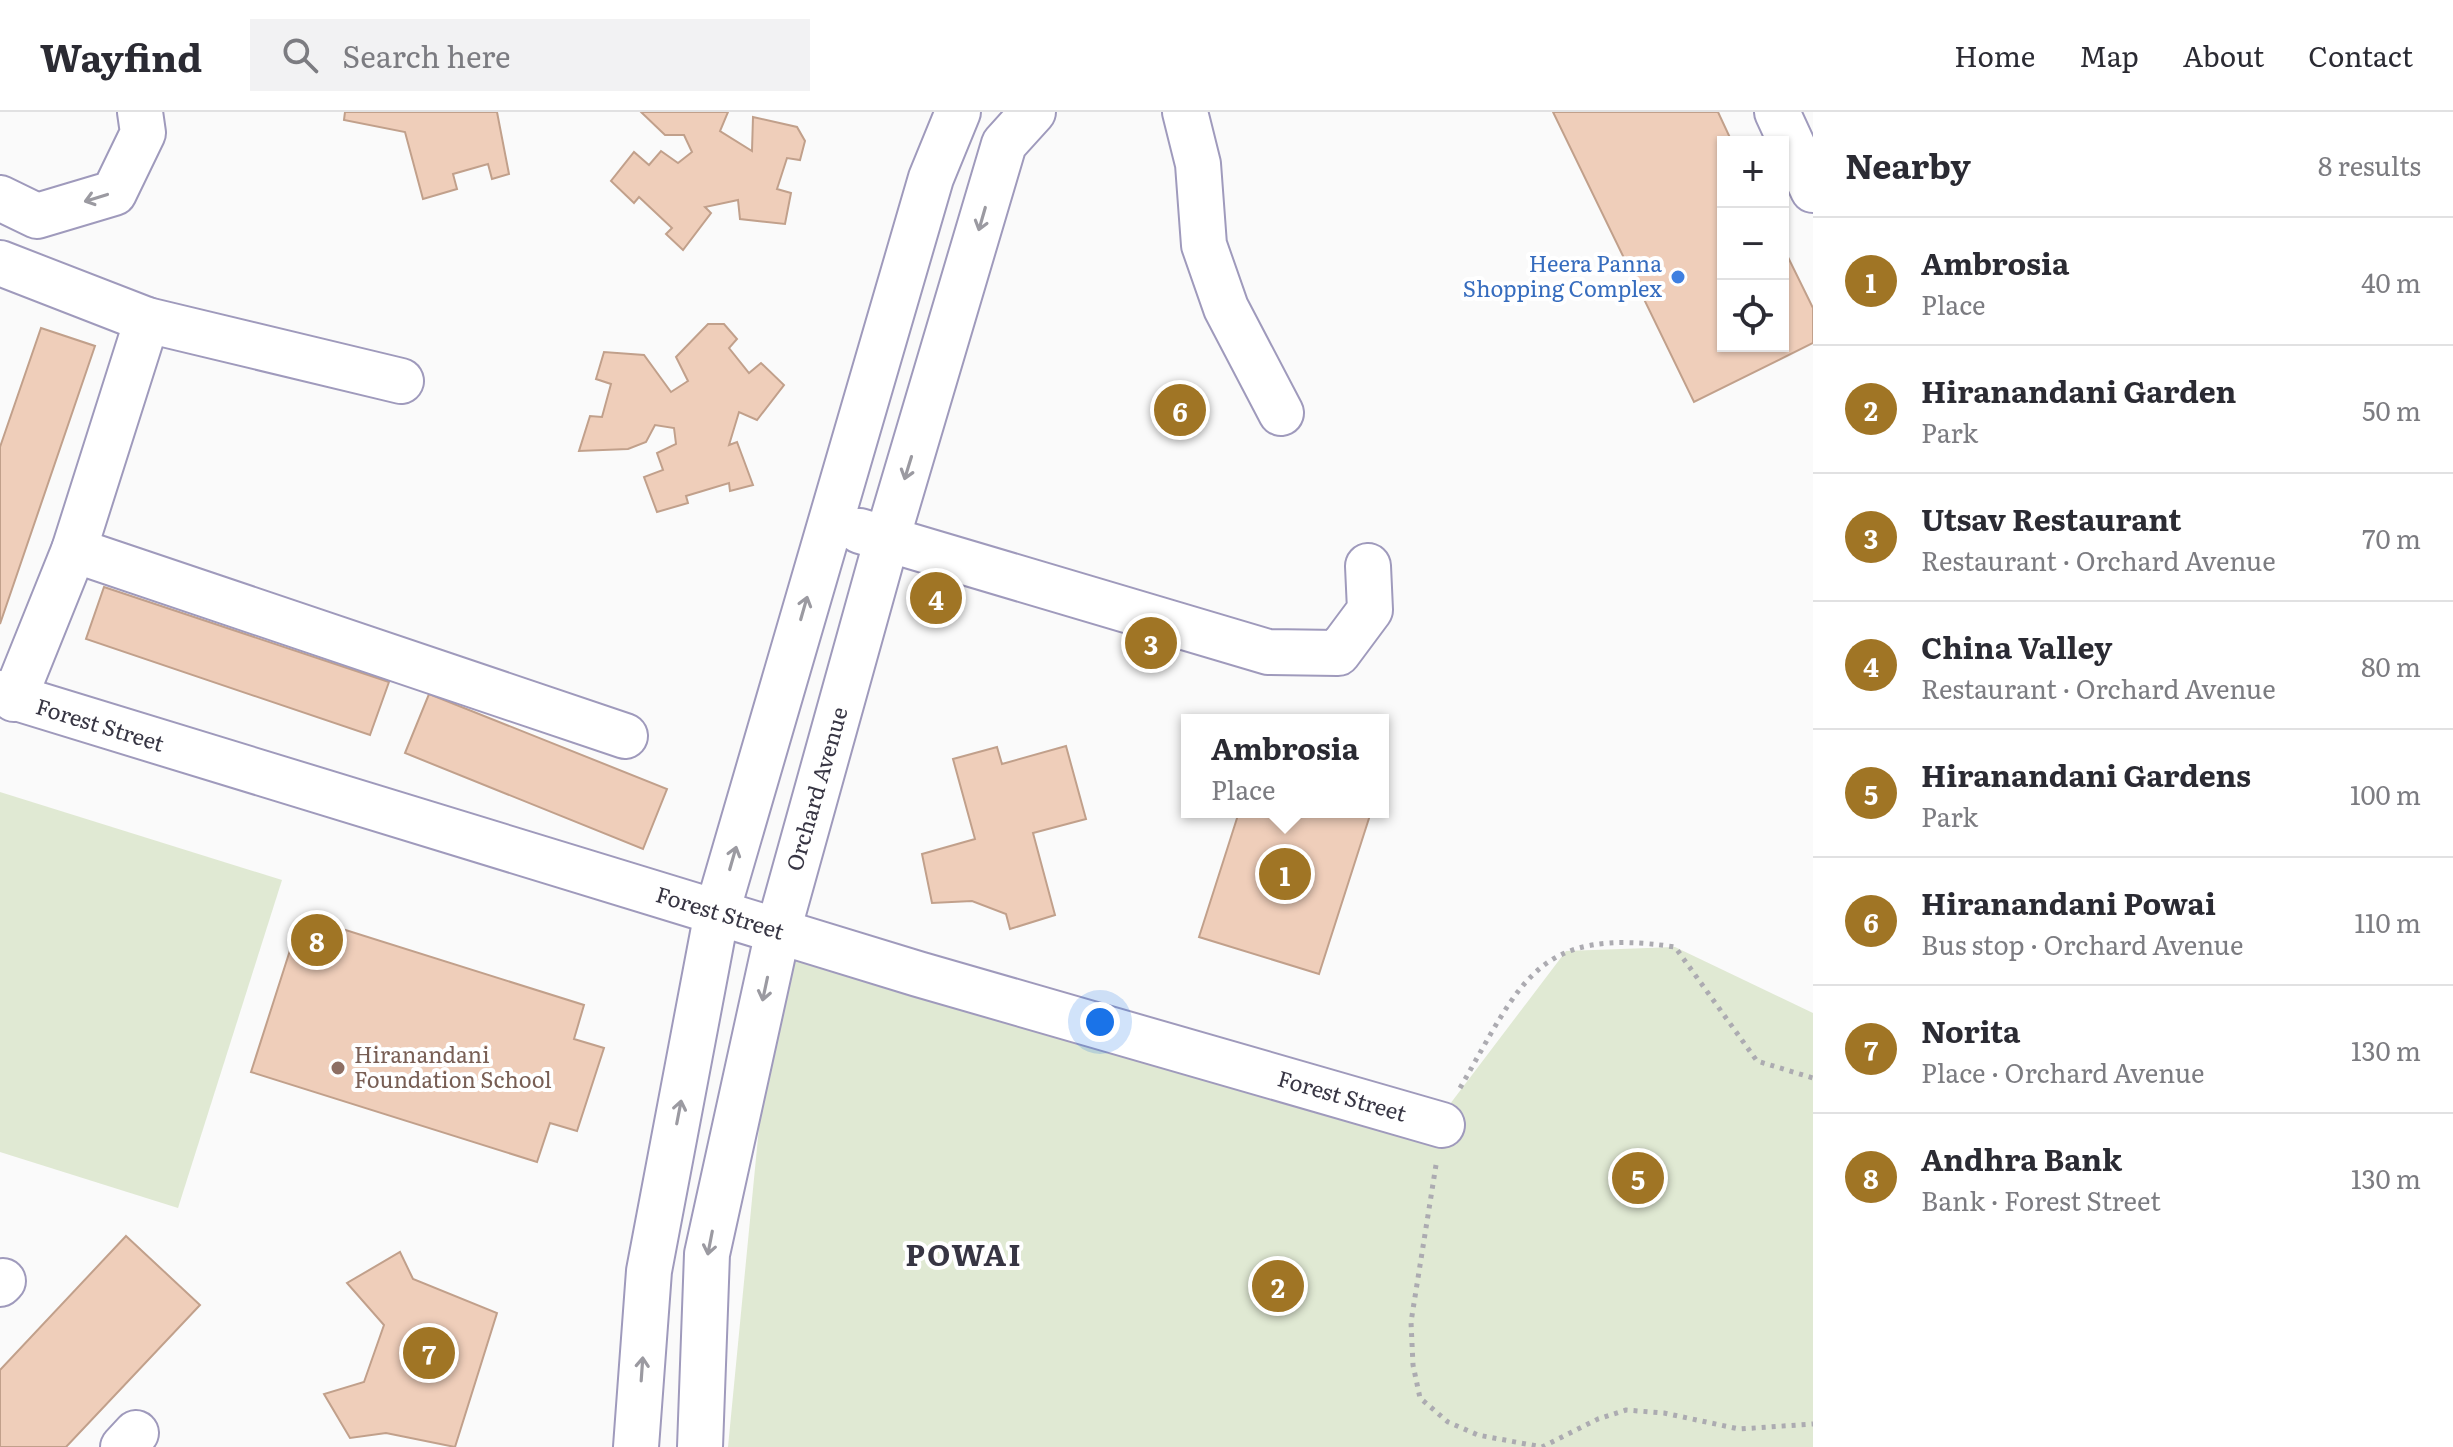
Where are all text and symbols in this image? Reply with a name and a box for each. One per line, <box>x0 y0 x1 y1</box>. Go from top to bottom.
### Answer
search box <box>250 19 810 91</box>
text: Wayfind <box>40 27 202 84</box>
icon: search <box>278 33 322 77</box>
text: Search here <box>342 33 511 77</box>
text: Home <box>1954 34 2035 76</box>
text: Map <box>2079 34 2139 76</box>
text: About <box>2183 34 2264 76</box>
text: Contact <box>2308 34 2413 76</box>
map controls <box>1717 136 1789 352</box>
button: + <box>1717 136 1789 208</box>
text: Nearby <box>1845 139 1971 189</box>
text: 8 results <box>2318 145 2421 184</box>
one-way arrow <box>84 192 109 206</box>
one-way arrow <box>974 206 989 232</box>
button: − <box>1717 208 1789 280</box>
text: Ambrosia <box>1921 240 2069 284</box>
place label: Heera Panna Shopping Complex <box>1463 246 1663 304</box>
text: 1 <box>1866 262 1876 301</box>
text: 40 m <box>2361 262 2421 301</box>
marker: Heera Panna Shopping Complex <box>1669 268 1687 286</box>
button: locate <box>1717 280 1789 352</box>
text: Place <box>1921 284 1986 323</box>
text: Hiranandani Garden <box>1921 368 2236 412</box>
pin: 6 <box>1154 380 1206 440</box>
text: 2 <box>1864 390 1878 429</box>
text: 50 m <box>2362 390 2421 429</box>
text: Park <box>1921 412 1978 451</box>
one-way arrow <box>900 455 915 481</box>
text: Utsav Restaurant <box>1921 496 2181 540</box>
text: 3 <box>1864 518 1878 557</box>
text: 70 m <box>2362 518 2421 557</box>
text: Restaurant · Orchard Avenue <box>1921 540 2276 579</box>
pin: 4 <box>910 568 962 628</box>
one-way arrow <box>797 596 812 622</box>
pin: 3 <box>1125 613 1177 673</box>
text: China Valley <box>1921 624 2112 668</box>
text: 4 <box>1863 646 1879 685</box>
text: 80 m <box>2361 646 2421 685</box>
text: Restaurant · Orchard Avenue <box>1921 668 2276 707</box>
street label: Forest Street <box>32 688 169 759</box>
street label: Orchard Avenue <box>776 703 855 874</box>
popup <box>1181 714 1389 818</box>
text: Ambrosia <box>1211 725 1359 769</box>
text: Hiranandani Gardens <box>1921 752 2251 796</box>
text: Place <box>1211 769 1275 808</box>
text: 5 <box>1864 774 1878 813</box>
text: 100 m <box>2350 774 2421 813</box>
text: Park <box>1921 796 1978 835</box>
pin: 1 <box>1259 844 1311 904</box>
one-way arrow <box>727 846 741 871</box>
street label: Forest Street <box>652 876 789 947</box>
text: Hiranandani Powai <box>1921 880 2216 924</box>
text: 6 <box>1863 902 1879 941</box>
text: 110 m <box>2354 902 2421 941</box>
pin: 8 <box>291 910 343 970</box>
text: Bus stop · Orchard Avenue <box>1921 924 2244 963</box>
one-way arrow <box>757 976 772 1001</box>
your location <box>1080 1002 1120 1042</box>
text: Norita <box>1921 1008 2020 1052</box>
text: 7 <box>1864 1030 1878 1069</box>
text: 130 m <box>2351 1030 2421 1069</box>
place label: Hiranandani Foundation School <box>354 1037 552 1095</box>
text: Place · Orchard Avenue <box>1921 1052 2205 1091</box>
marker: Hiranandani Foundation School <box>329 1059 347 1077</box>
street label: Forest Street <box>1274 1060 1411 1129</box>
one-way arrow <box>673 1100 688 1126</box>
text: Andhra Bank <box>1921 1136 2122 1180</box>
pin: 5 <box>1612 1148 1664 1208</box>
text: 8 <box>1863 1158 1879 1197</box>
text: 130 m <box>2351 1158 2421 1197</box>
text: Bank · Forest Street <box>1921 1180 2161 1219</box>
one-way arrow <box>702 1230 717 1255</box>
district label: POWAI <box>905 1231 1023 1275</box>
pin: 2 <box>1252 1256 1304 1316</box>
pin: 7 <box>403 1323 455 1383</box>
one-way arrow <box>635 1356 650 1383</box>

